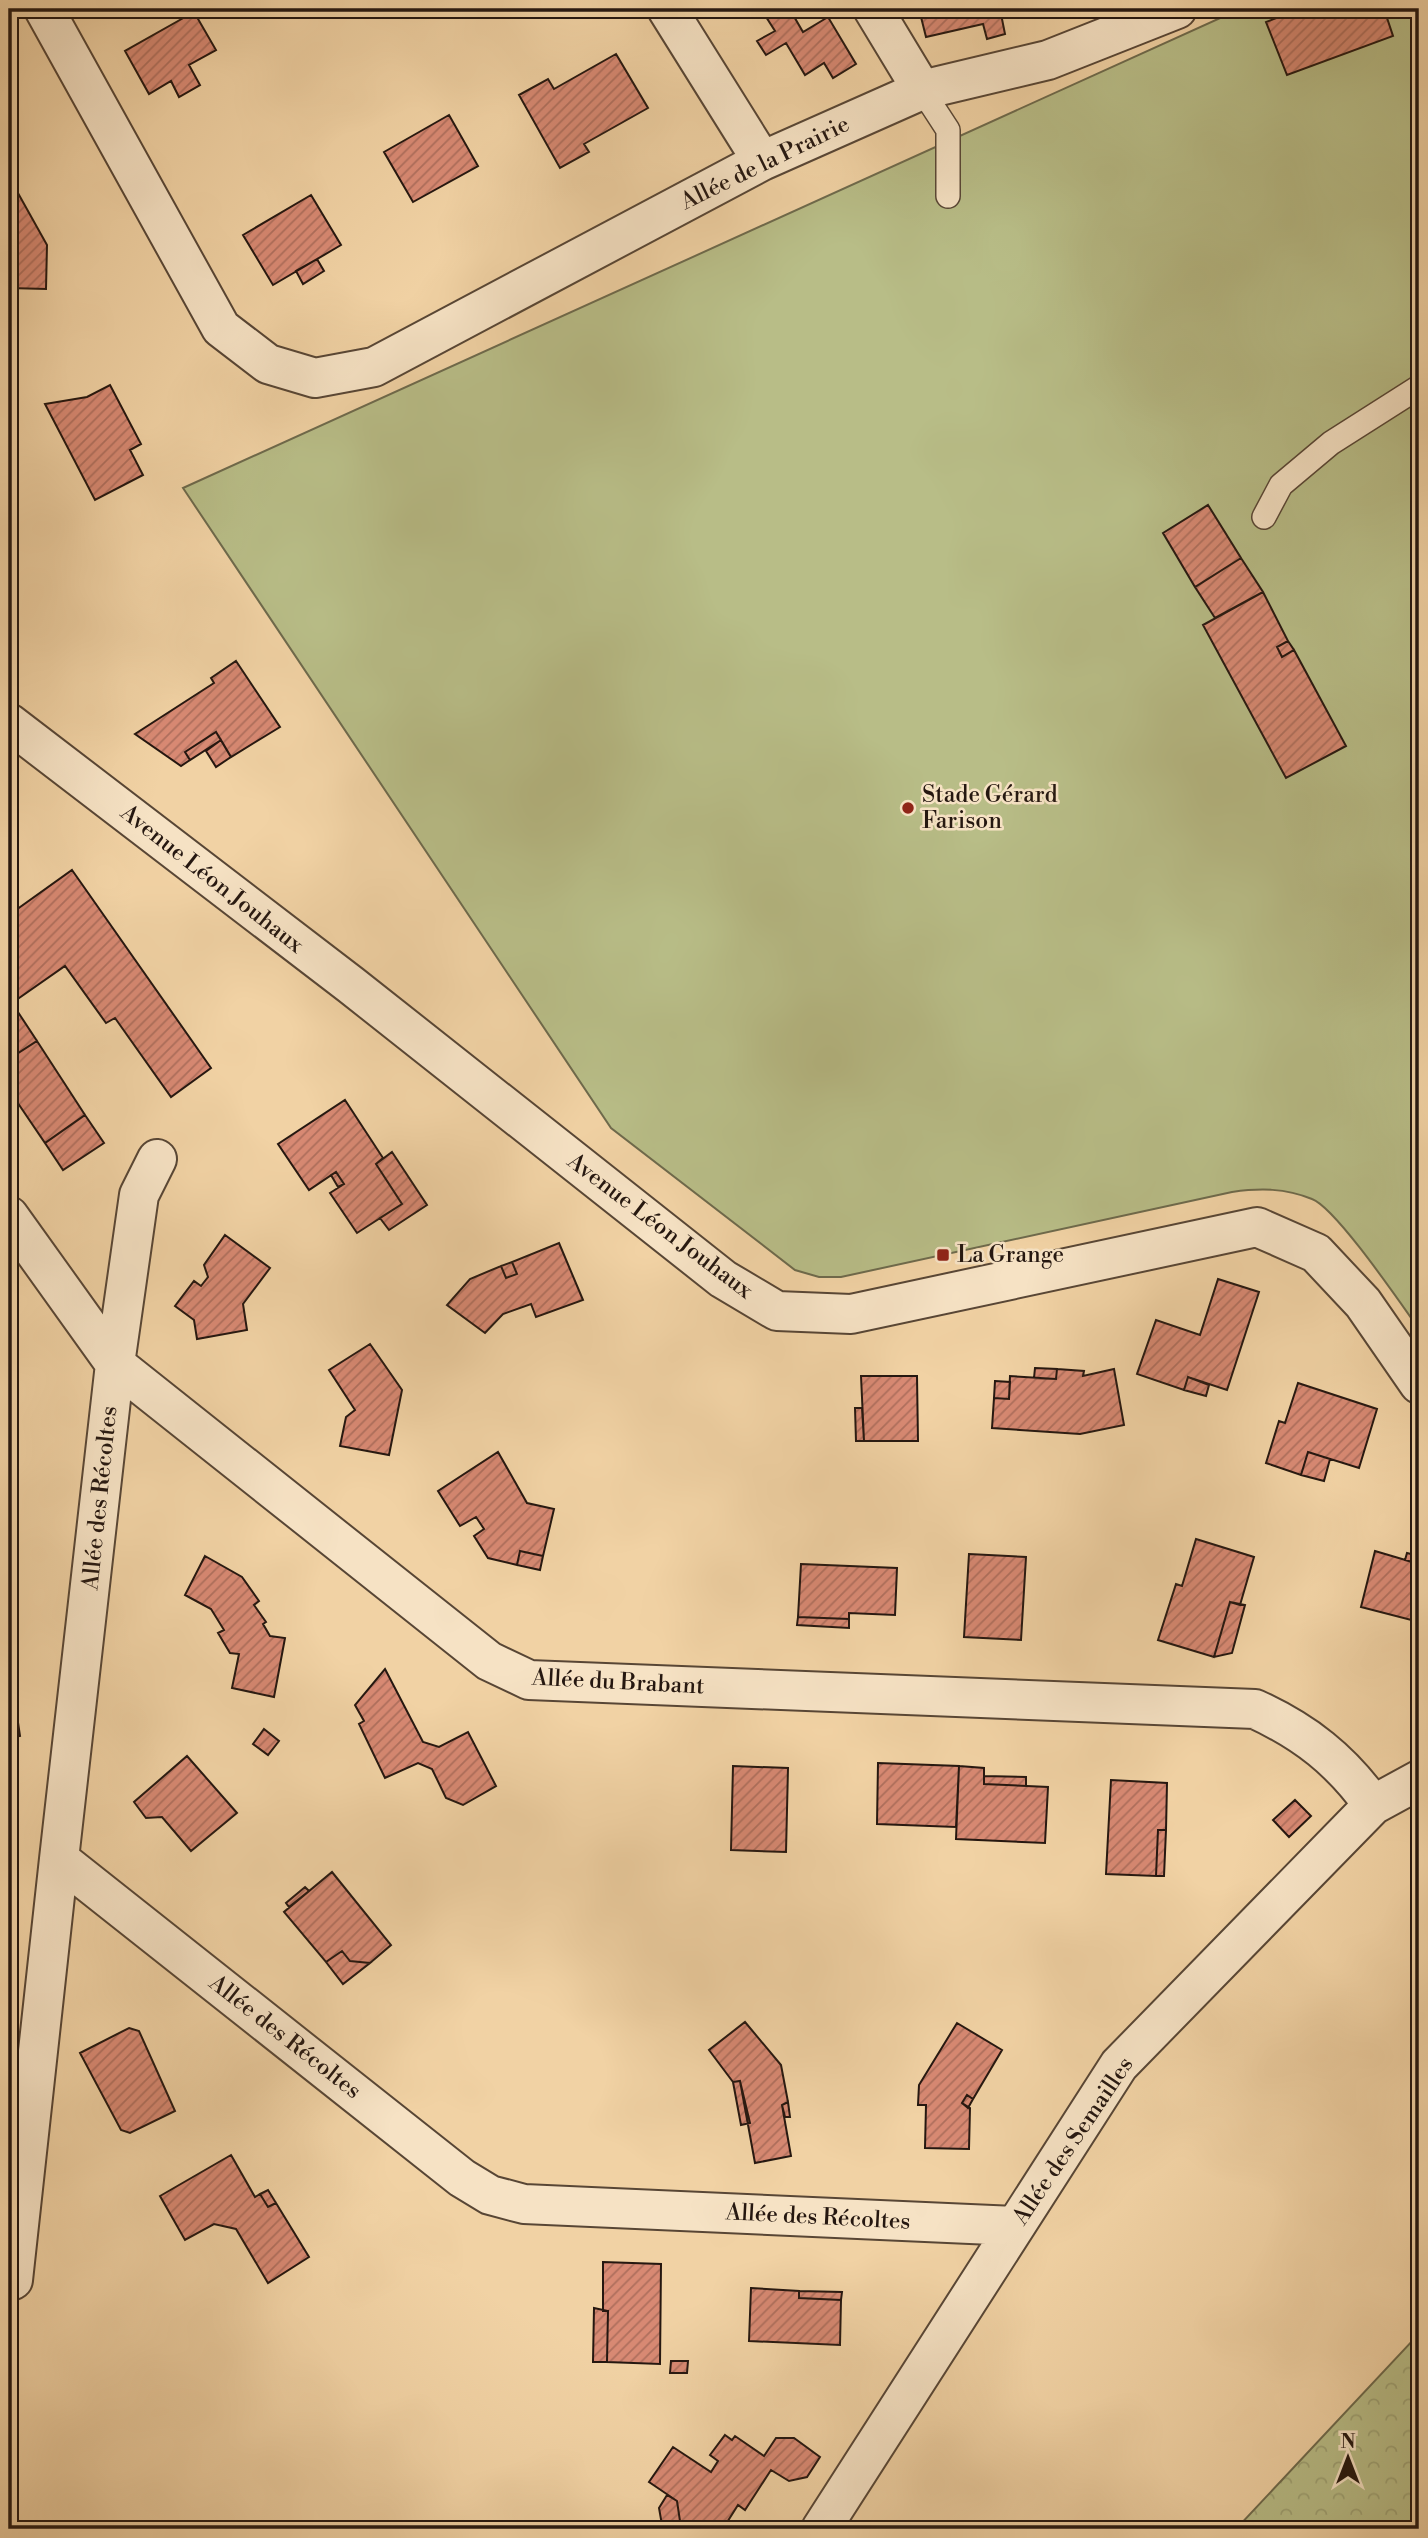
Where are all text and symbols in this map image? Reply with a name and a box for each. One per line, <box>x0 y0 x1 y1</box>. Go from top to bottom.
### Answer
street label: Allée de la Prairie <box>675 110 854 216</box>
place label: Stade Gérard Farison <box>922 781 1058 835</box>
street label: Avenue Léon Jouhaux <box>114 798 309 959</box>
marker: Stade Gérard Farison <box>900 800 916 816</box>
street label: Avenue Léon Jouhaux <box>561 1147 758 1305</box>
place label: La Grange <box>957 1241 1064 1269</box>
marker: La Grange <box>935 1247 951 1263</box>
street label: Allée des Récoltes <box>76 1404 124 1593</box>
street label: Allée du Brabant <box>530 1663 705 1700</box>
street label: Allée des Récoltes <box>203 1968 367 2105</box>
street label: Allée des Semailles <box>1006 2052 1140 2231</box>
street label: Allée des Récoltes <box>724 2198 911 2236</box>
north arrow <box>1312 2422 1382 2492</box>
text: N <box>1340 2430 1356 2454</box>

